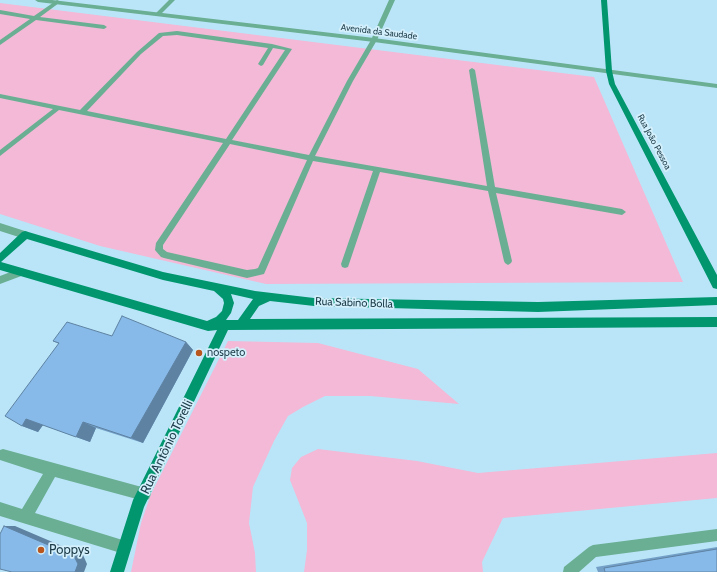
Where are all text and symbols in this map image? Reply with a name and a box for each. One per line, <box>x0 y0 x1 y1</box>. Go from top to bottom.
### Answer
street label: Avenida da Saudade <box>340 22 418 42</box>
street label: Rua João Pessoa <box>635 112 673 172</box>
street label: Rua Sabino Bolla <box>315 295 393 311</box>
place label: nospeto <box>207 346 245 360</box>
marker: nospeto <box>194 348 204 358</box>
street label: Rua Antônio Torelli <box>137 397 197 497</box>
place label: Poppys <box>49 542 90 558</box>
marker: Poppys <box>36 545 46 555</box>

